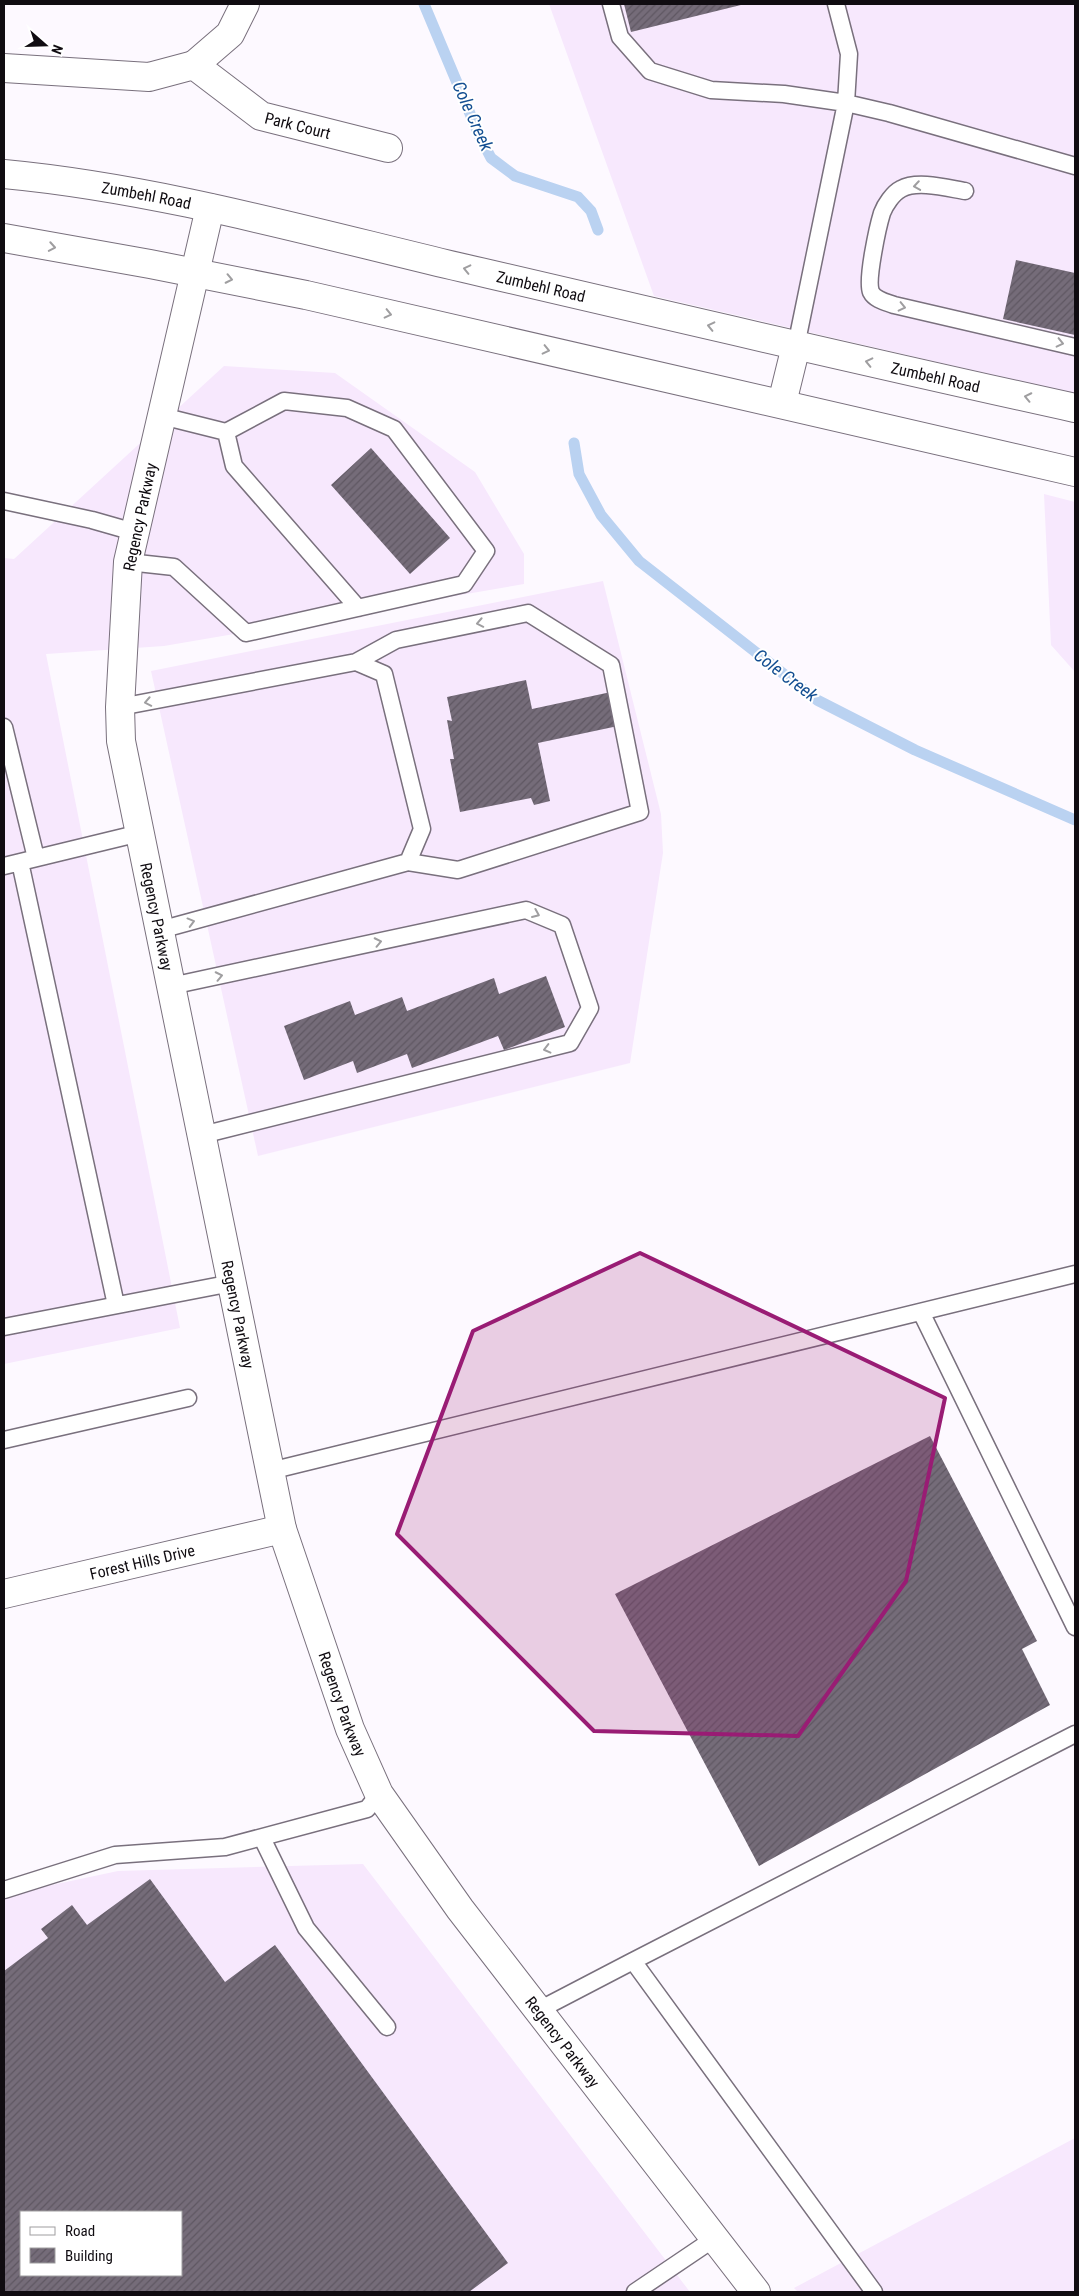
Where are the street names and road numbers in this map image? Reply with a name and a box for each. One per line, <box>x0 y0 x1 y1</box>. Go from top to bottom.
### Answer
street label: Park Court <box>263 108 333 143</box>
street label: Zumbehl Road <box>100 177 193 213</box>
street label: Zumbehl Road <box>495 267 587 306</box>
street label: Zumbehl Road <box>889 358 982 396</box>
street label: Regency Parkway <box>119 461 161 573</box>
street label: Regency Parkway <box>137 861 177 973</box>
street label: Regency Parkway <box>218 1259 259 1371</box>
street label: Forest Hills Drive <box>88 1540 197 1583</box>
street label: Regency Parkway <box>315 1649 371 1760</box>
street label: Regency Parkway <box>522 1993 604 2092</box>

